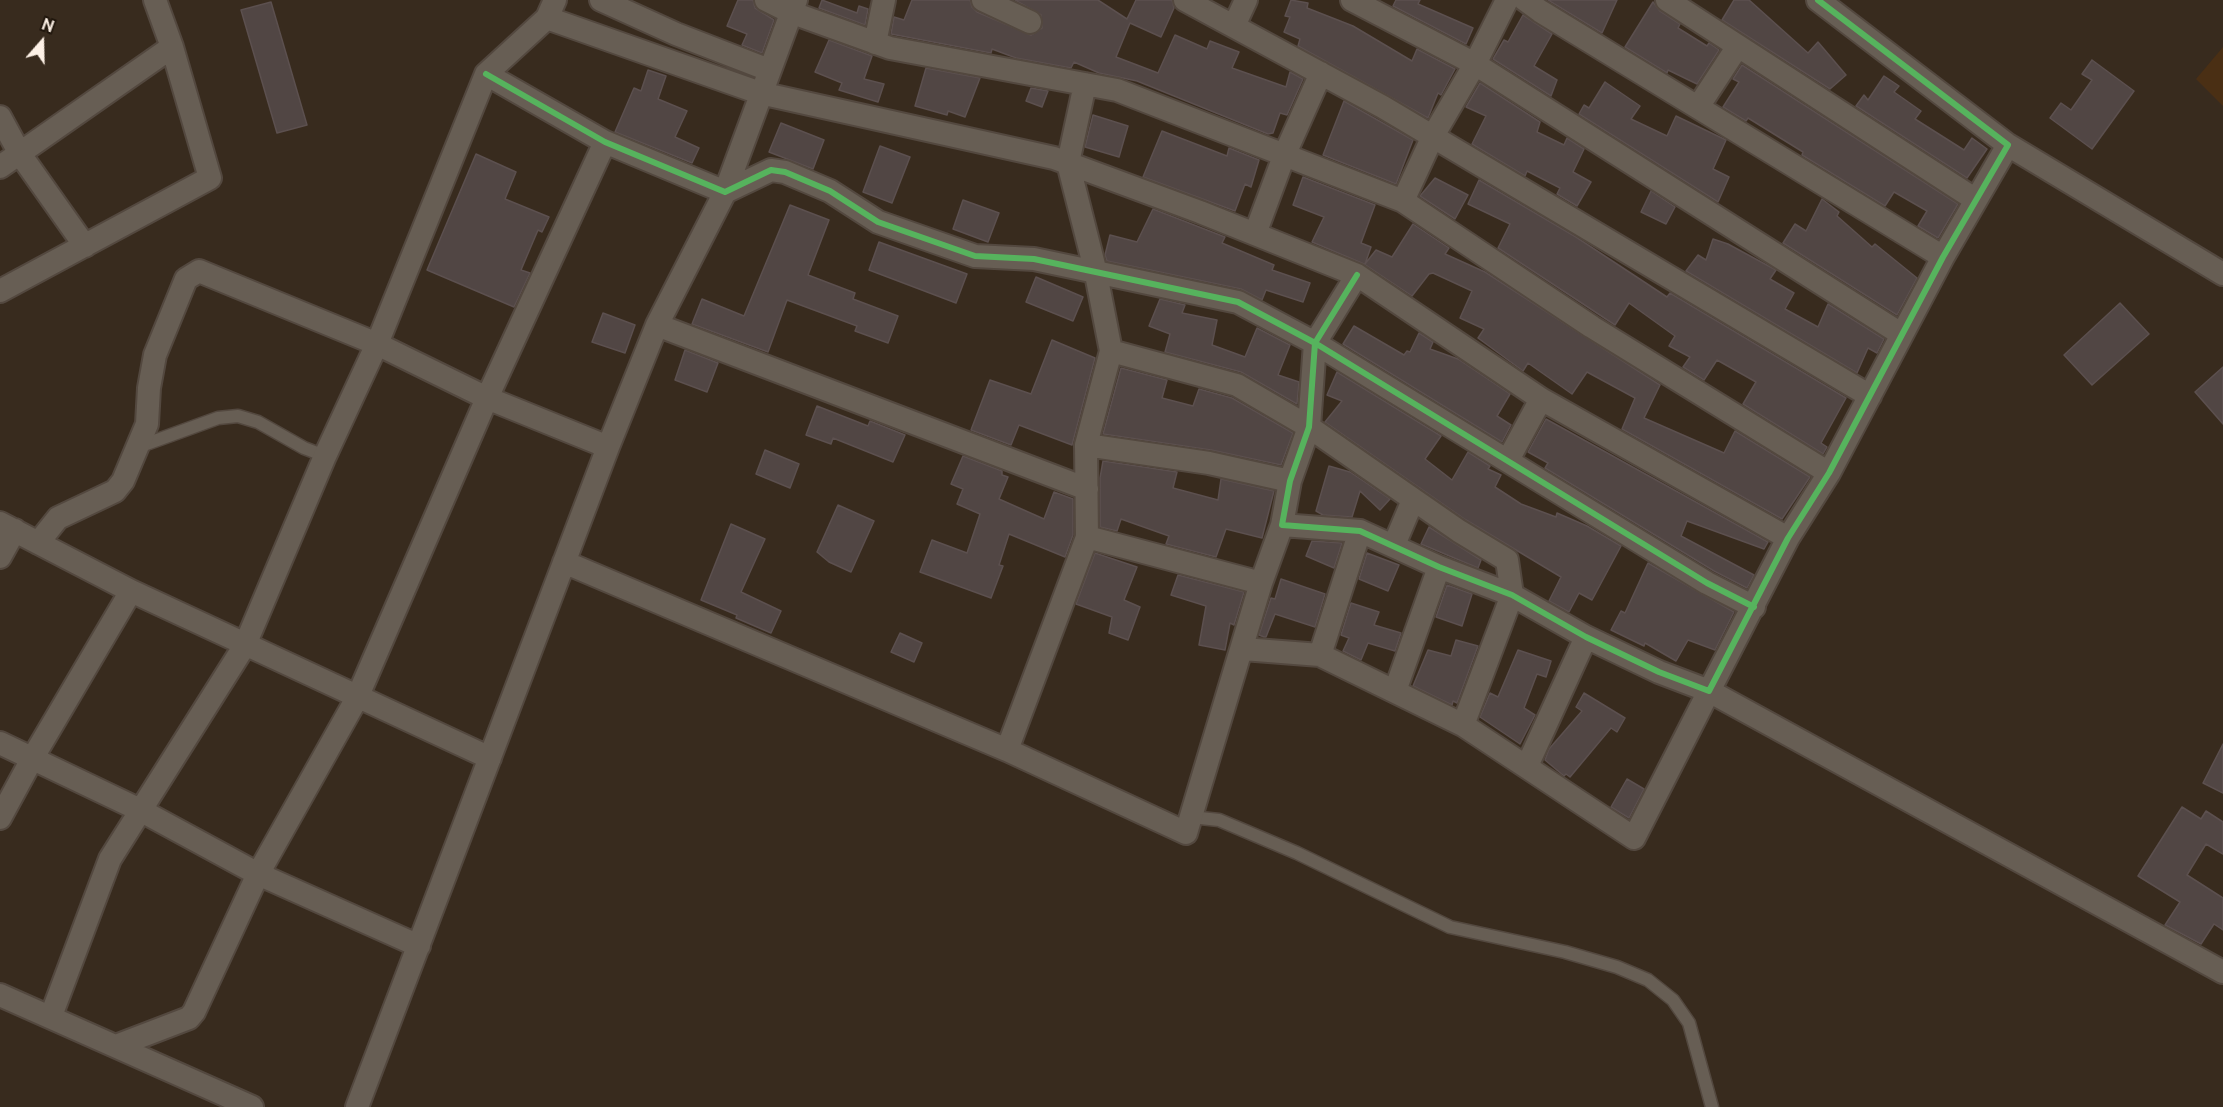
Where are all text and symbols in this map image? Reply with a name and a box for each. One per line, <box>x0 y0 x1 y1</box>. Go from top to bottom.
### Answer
north arrow <box>12 12 72 72</box>
text: N <box>39 15 57 36</box>

